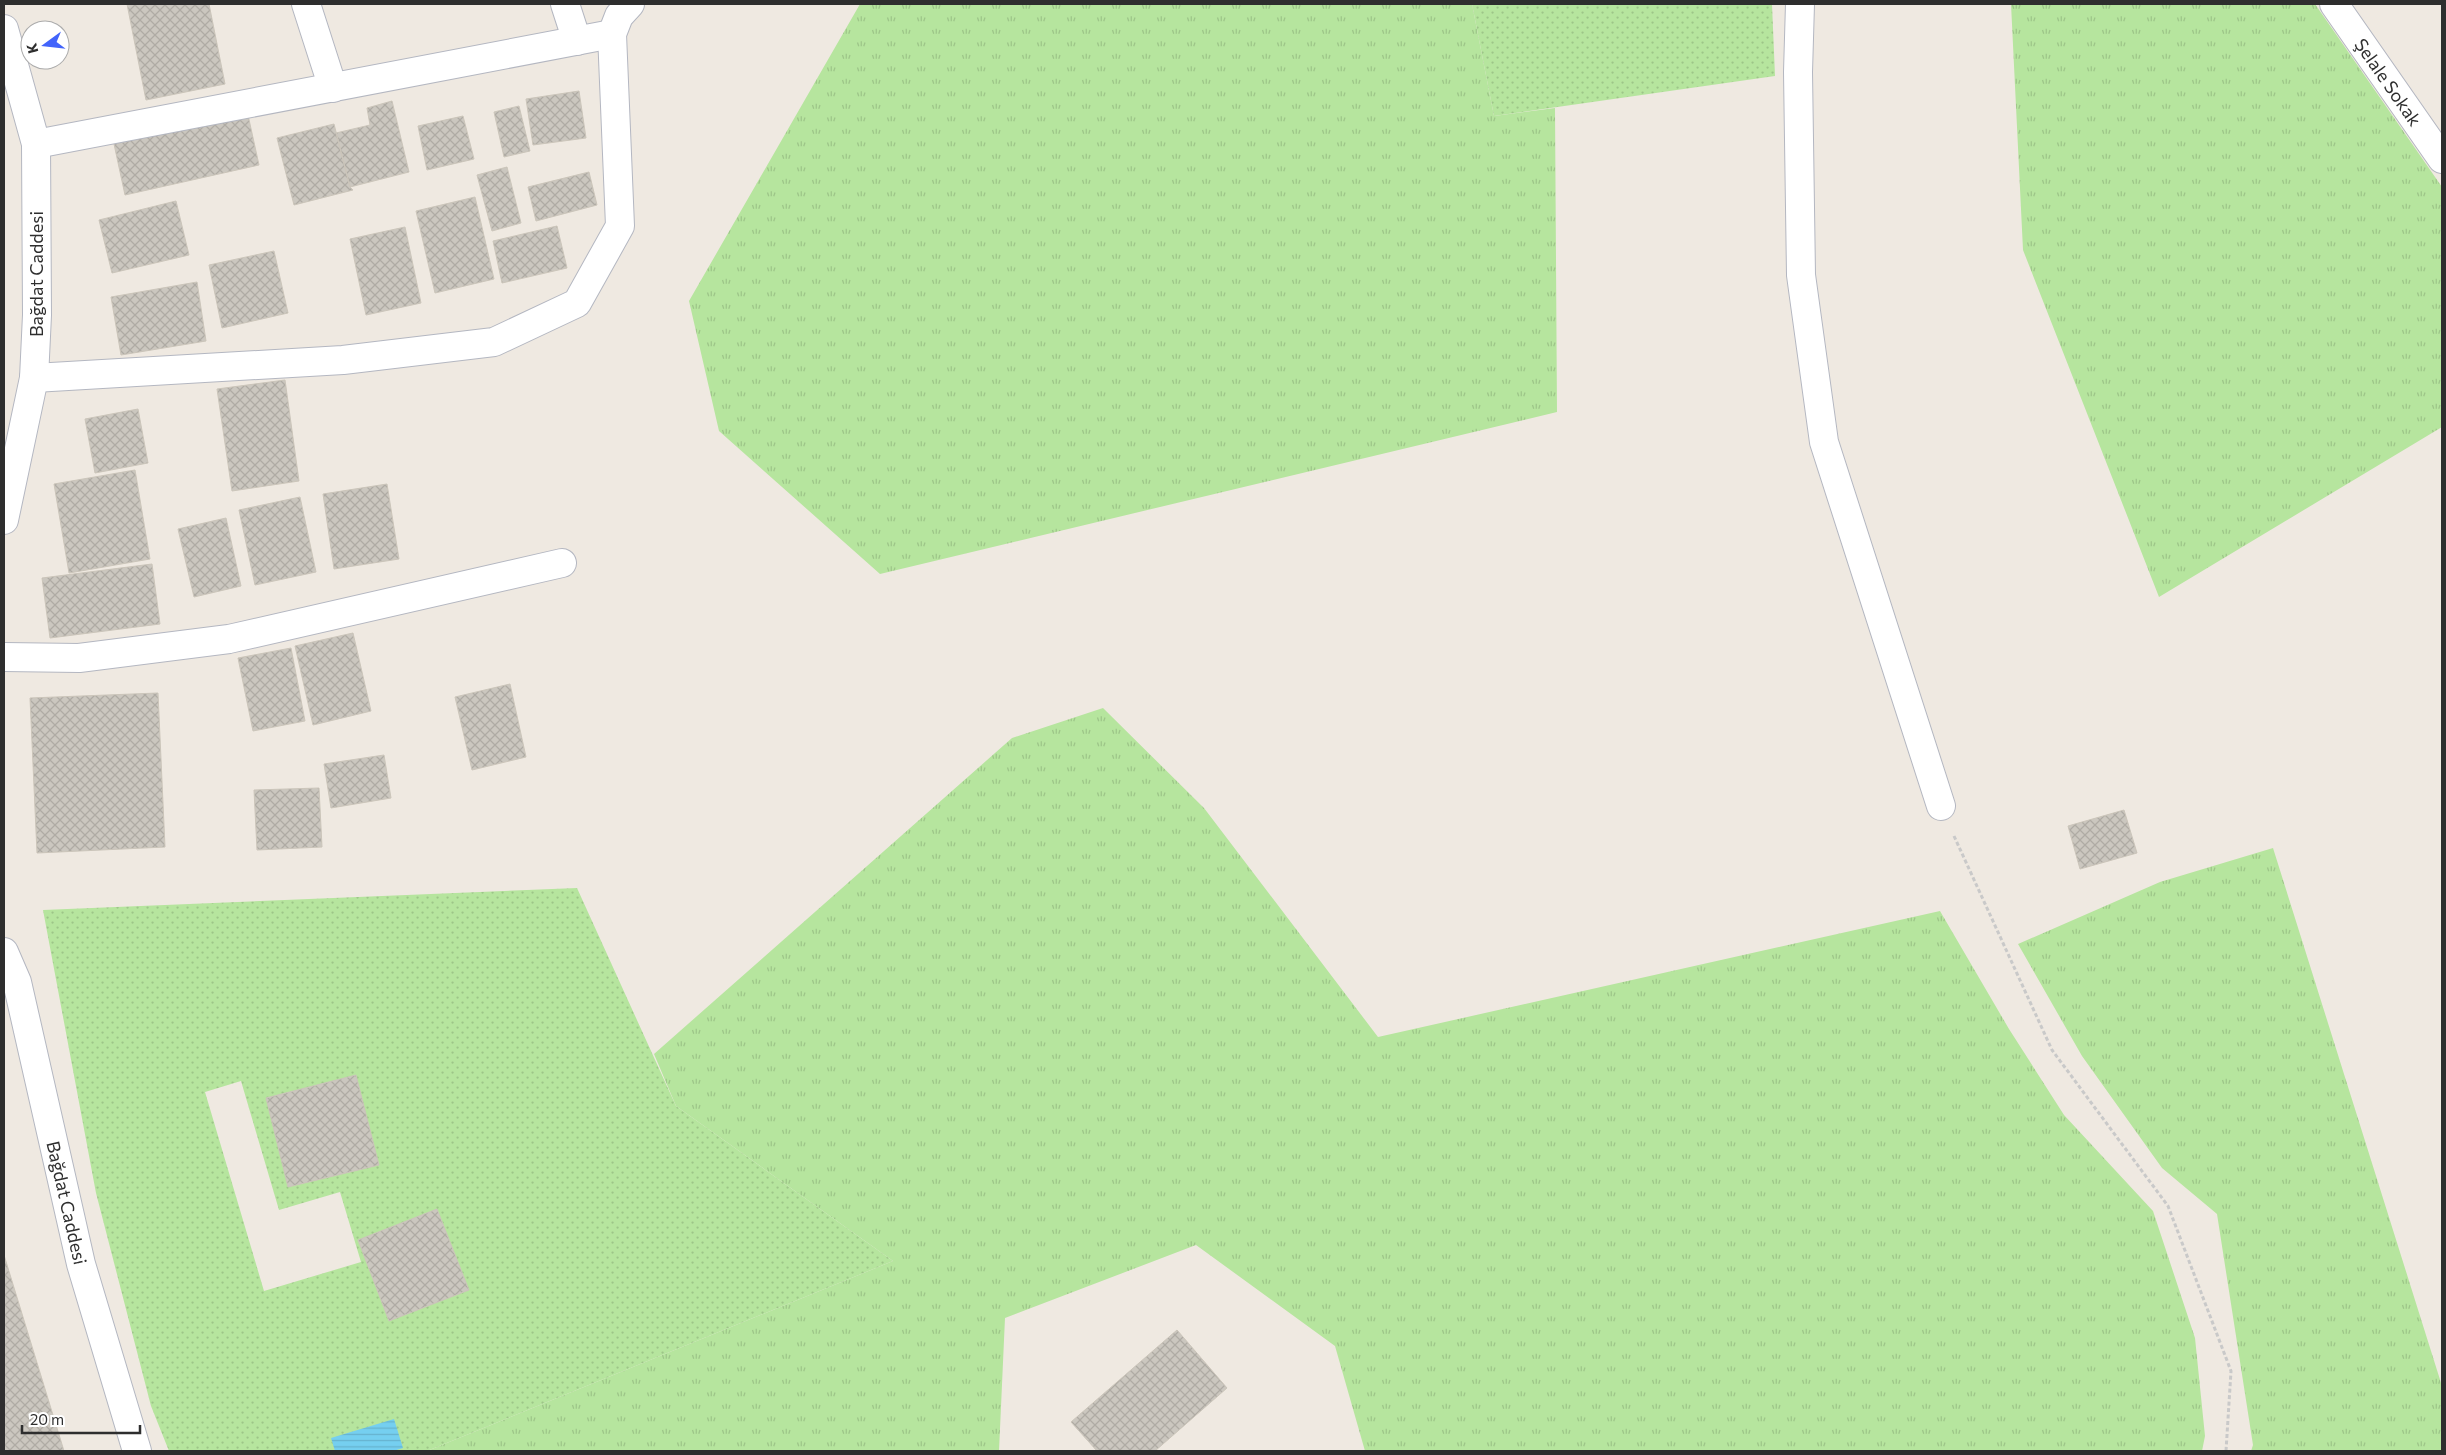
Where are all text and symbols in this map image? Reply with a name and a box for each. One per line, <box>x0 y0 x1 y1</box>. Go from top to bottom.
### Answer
north arrow <box>20 20 70 70</box>
street label: Şelale Sokak <box>2350 34 2427 130</box>
text: K <box>22 41 41 55</box>
street label: Bağdat Caddesi <box>25 211 47 337</box>
street label: Bağdat Caddesi <box>42 1139 92 1267</box>
scale bar <box>22 1402 140 1434</box>
text: 20 m <box>30 1410 64 1428</box>

